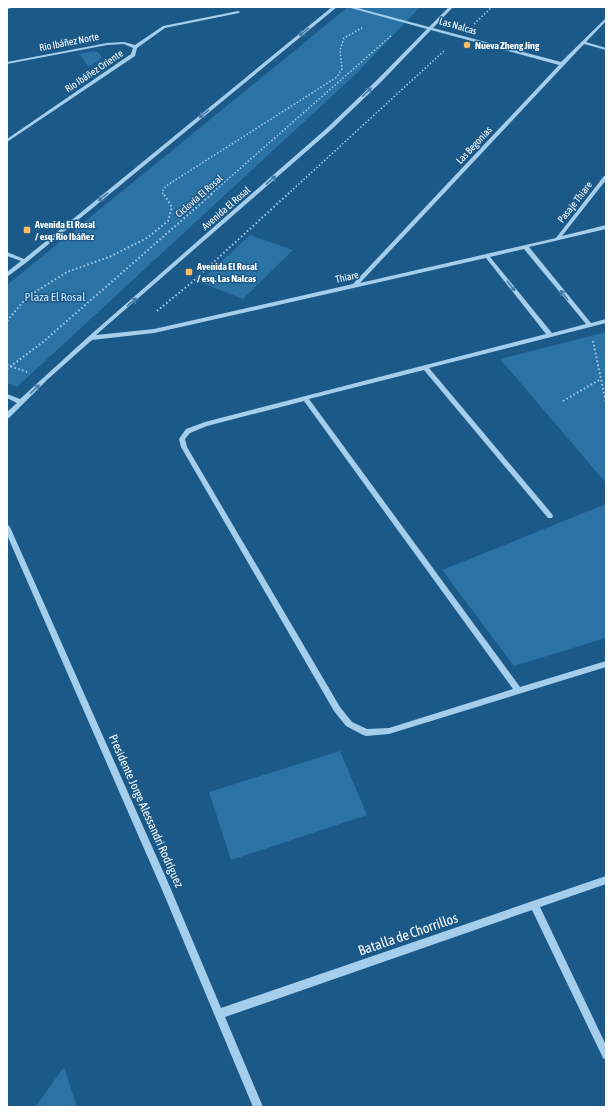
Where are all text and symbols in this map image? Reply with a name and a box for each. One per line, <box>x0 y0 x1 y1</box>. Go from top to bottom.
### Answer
street label: Las Nalcas <box>438 15 478 37</box>
one-way arrow <box>299 27 310 36</box>
street label: Río Ibáñez Norte <box>38 31 100 53</box>
marker: Nueva Zheng Jing <box>462 40 472 50</box>
place label: Nueva Zheng Jing <box>475 40 540 51</box>
street label: Río Ibáñez Oriente <box>63 47 125 94</box>
one-way arrow <box>362 88 372 97</box>
one-way arrow <box>199 110 209 119</box>
street label: Las Begonias <box>454 124 494 166</box>
street label: Ciclovía El Rosal <box>173 172 225 219</box>
one-way arrow <box>266 175 277 184</box>
street label: Pasaje Thiare <box>556 179 595 225</box>
street label: Avenida El Rosal <box>200 184 253 232</box>
one-way arrow <box>98 192 109 201</box>
place label: Avenida El Rosal / esq. Río Ibáñez <box>34 219 96 242</box>
marker: Avenida El Rosal / esq. Río Ibáñez <box>22 225 32 235</box>
place label: Avenida El Rosal / esq. Las Nalcas <box>196 261 258 284</box>
marker: Avenida El Rosal / esq. Las Nalcas <box>184 267 194 277</box>
street label: Thiare <box>334 269 360 285</box>
one-way arrow <box>507 281 516 292</box>
park label: Plaza El Rosal <box>25 290 86 304</box>
one-way arrow <box>560 290 569 301</box>
one-way arrow <box>126 298 137 307</box>
one-way arrow <box>30 384 40 394</box>
street label: Presidente Jorge Alessandri Rodríguez <box>106 732 186 890</box>
street label: Batalla de Chorrillos <box>356 909 460 959</box>

